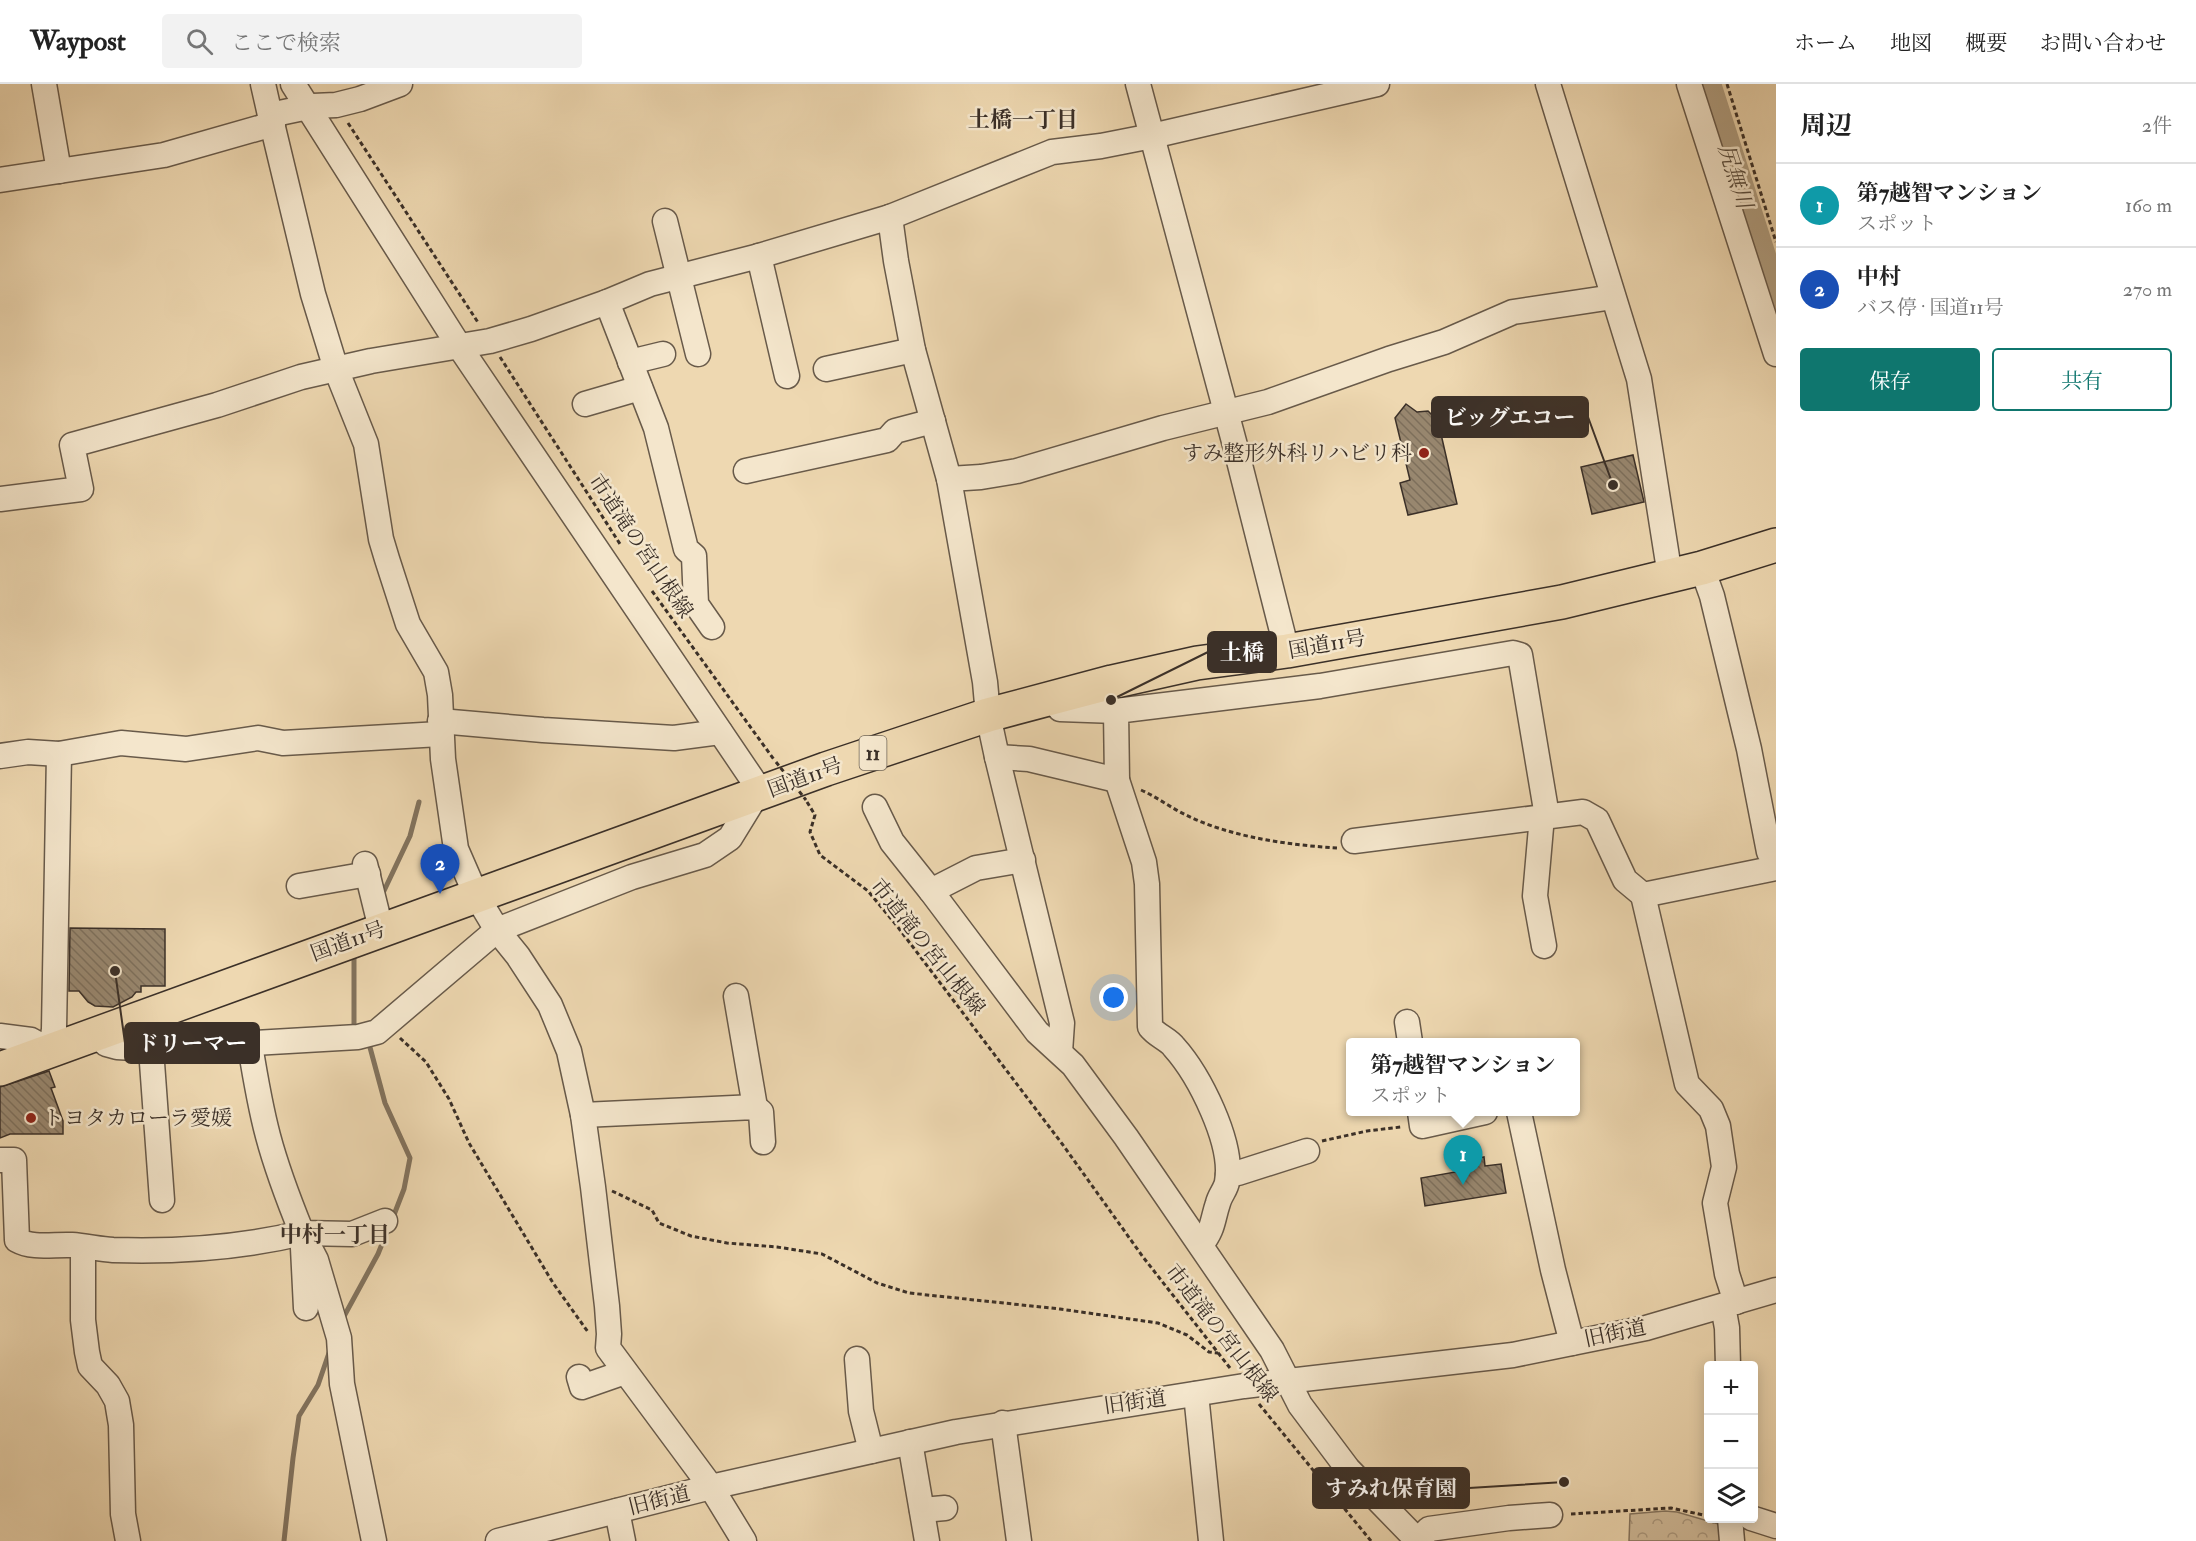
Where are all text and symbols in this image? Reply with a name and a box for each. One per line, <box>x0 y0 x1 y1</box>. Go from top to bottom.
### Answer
search box <box>162 14 582 68</box>
text: Waypost <box>30 24 126 59</box>
icon: search <box>183 25 216 58</box>
text: ここで検索 <box>231 29 341 57</box>
text: ホーム <box>1794 30 1857 57</box>
text: 地図 <box>1890 30 1932 57</box>
text: 概要 <box>1965 30 2007 57</box>
text: お問い合わせ <box>2040 30 2166 57</box>
district label: 土橋一丁目 <box>968 106 1078 134</box>
text: 周辺 <box>1800 110 1852 142</box>
text: 2件 <box>2142 113 2172 138</box>
water label: 尻無川 <box>1712 141 1759 214</box>
text: 第7越智マンション <box>1857 179 2042 207</box>
text: 1 <box>1816 193 1823 218</box>
text: 160 m <box>2125 193 2172 218</box>
text: スポット <box>1857 211 1937 236</box>
text: 中村 <box>1857 263 1901 291</box>
text: 2 <box>1814 277 1825 302</box>
text: 270 m <box>2123 277 2172 302</box>
text: バス停 · 国道11号 <box>1857 295 2004 320</box>
button: 保存 <box>1800 348 1980 411</box>
button: 共有 <box>1992 348 2172 411</box>
callout: ビッグエコー <box>1432 397 1588 437</box>
text: ビッグエコー <box>1445 404 1575 432</box>
place label: すみ整形外科リハビリ科 <box>1182 440 1412 467</box>
marker: すみ整形外科リハビリ科 <box>1417 446 1431 460</box>
street label: 市道滝の宮山根線 <box>582 469 699 623</box>
street label: 国道11号 <box>1286 624 1368 665</box>
callout: 土橋 <box>1208 632 1276 672</box>
text: 土橋 <box>1220 639 1264 667</box>
road number: 11 <box>860 736 886 770</box>
street label: 国道11号 <box>764 751 846 803</box>
pin: 2 <box>420 844 460 894</box>
street label: 市道滝の宮山根線 <box>864 874 991 1021</box>
street label: 国道11号 <box>307 915 389 967</box>
your location <box>1099 983 1128 1012</box>
callout: ドリーマー <box>125 1023 259 1063</box>
text: ドリーマー <box>137 1030 247 1058</box>
popup <box>1346 1038 1580 1116</box>
text: 第7越智マンション <box>1370 1051 1556 1079</box>
text: スポット <box>1370 1083 1450 1108</box>
place label: トヨタカローラ愛媛 <box>43 1105 232 1132</box>
marker: トヨタカローラ愛媛 <box>24 1111 38 1125</box>
pin: 1 <box>1444 1136 1482 1185</box>
district label: 中村一丁目 <box>280 1221 390 1249</box>
street label: 市道滝の宮山根線 <box>1159 1259 1284 1408</box>
street label: 旧街道 <box>1581 1314 1649 1353</box>
map controls <box>1704 1361 1758 1523</box>
button: + <box>1704 1361 1758 1415</box>
street label: 旧街道 <box>1102 1385 1168 1420</box>
button: − <box>1704 1415 1758 1469</box>
callout: すみれ保育園 <box>1313 1468 1469 1508</box>
button: layers <box>1704 1469 1758 1523</box>
text: すみれ保育園 <box>1325 1475 1457 1503</box>
street label: 旧街道 <box>625 1480 693 1521</box>

